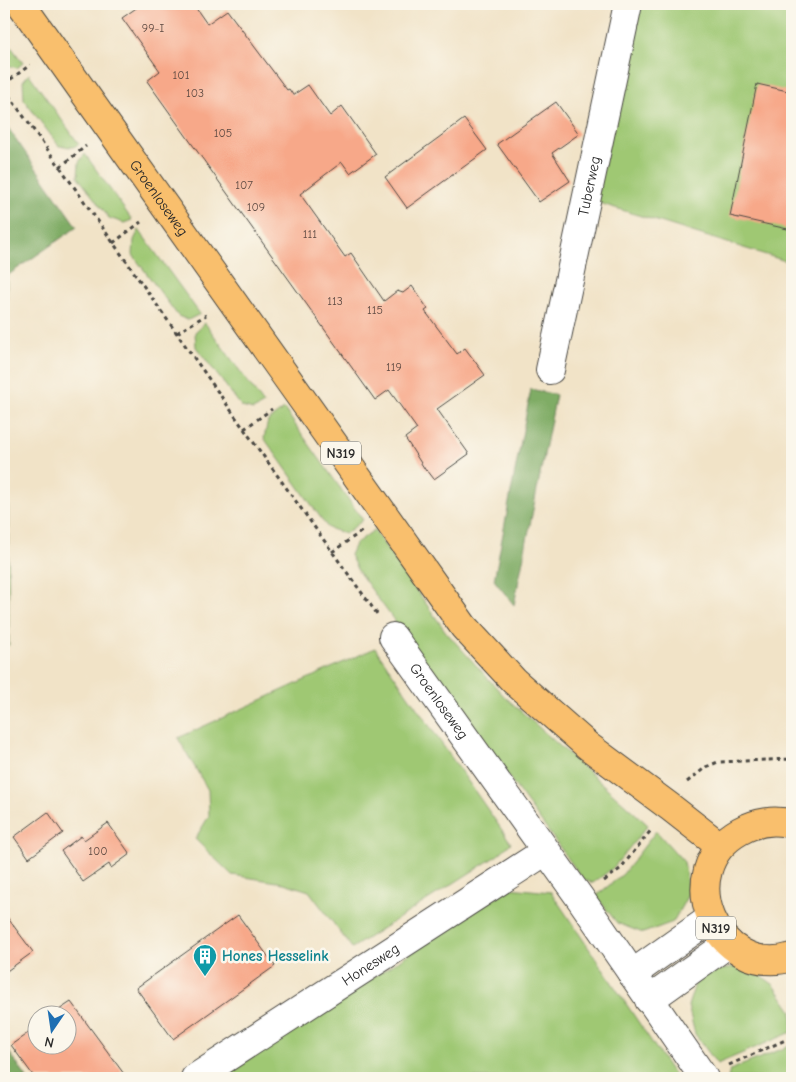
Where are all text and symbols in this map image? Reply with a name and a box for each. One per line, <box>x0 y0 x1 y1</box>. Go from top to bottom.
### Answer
house number: 99-I <box>142 21 164 35</box>
house number: 101 <box>173 68 190 82</box>
house number: 103 <box>186 86 204 100</box>
house number: 105 <box>214 126 232 140</box>
street label: Tuberweg <box>574 154 604 218</box>
street label: Groenloseweg <box>126 156 192 240</box>
house number: 107 <box>235 178 253 192</box>
house number: 109 <box>247 200 265 214</box>
house number: 111 <box>303 227 317 241</box>
house number: 113 <box>327 294 343 308</box>
house number: 115 <box>367 303 383 317</box>
house number: 119 <box>386 360 402 374</box>
road number: N319 <box>321 442 361 464</box>
street label: Groenloseweg <box>406 660 472 743</box>
house number: 100 <box>88 844 108 858</box>
road number: N319 <box>696 916 736 940</box>
street label: Honesweg <box>338 939 403 990</box>
building icon: Hones Hesselink <box>192 943 218 977</box>
place label: Hones Hesselink <box>222 947 329 965</box>
north arrow <box>28 1004 78 1054</box>
text: N <box>43 1033 56 1051</box>

